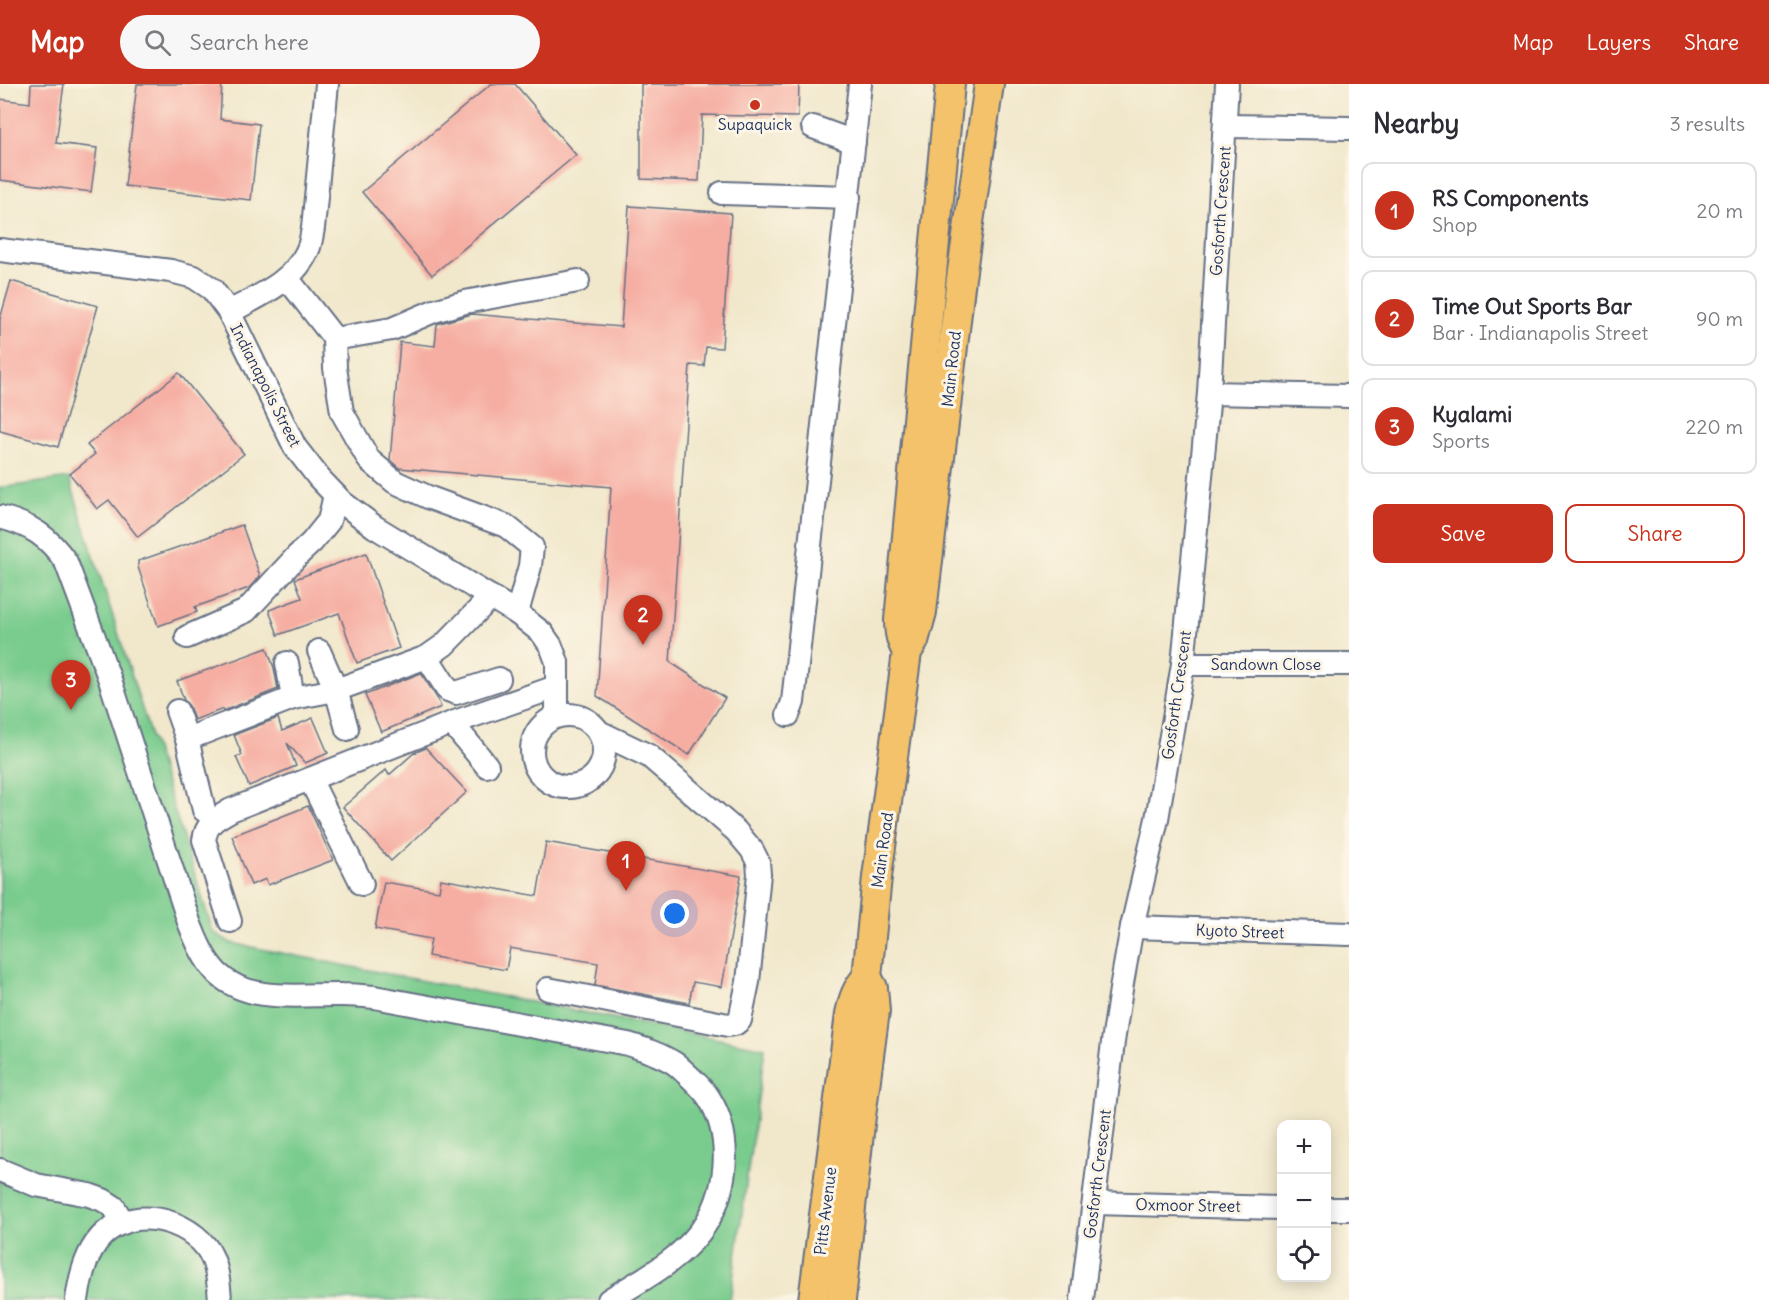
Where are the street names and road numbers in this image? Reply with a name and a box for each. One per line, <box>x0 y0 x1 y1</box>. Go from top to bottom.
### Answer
street label: Gosforth Crescent <box>1205 145 1235 277</box>
street label: Indianapolis Street <box>226 320 306 451</box>
street label: Main Road <box>937 330 965 408</box>
street label: Gosforth Crescent <box>1157 629 1195 761</box>
street label: Sandown Close <box>1211 654 1321 674</box>
street label: Main Road <box>867 811 897 889</box>
street label: Kyoto Street <box>1195 919 1285 943</box>
street label: Gosforth Crescent <box>1079 1108 1115 1240</box>
street label: Pitts Avenue <box>810 1166 840 1256</box>
street label: Oxmoor Street <box>1135 1194 1241 1216</box>

